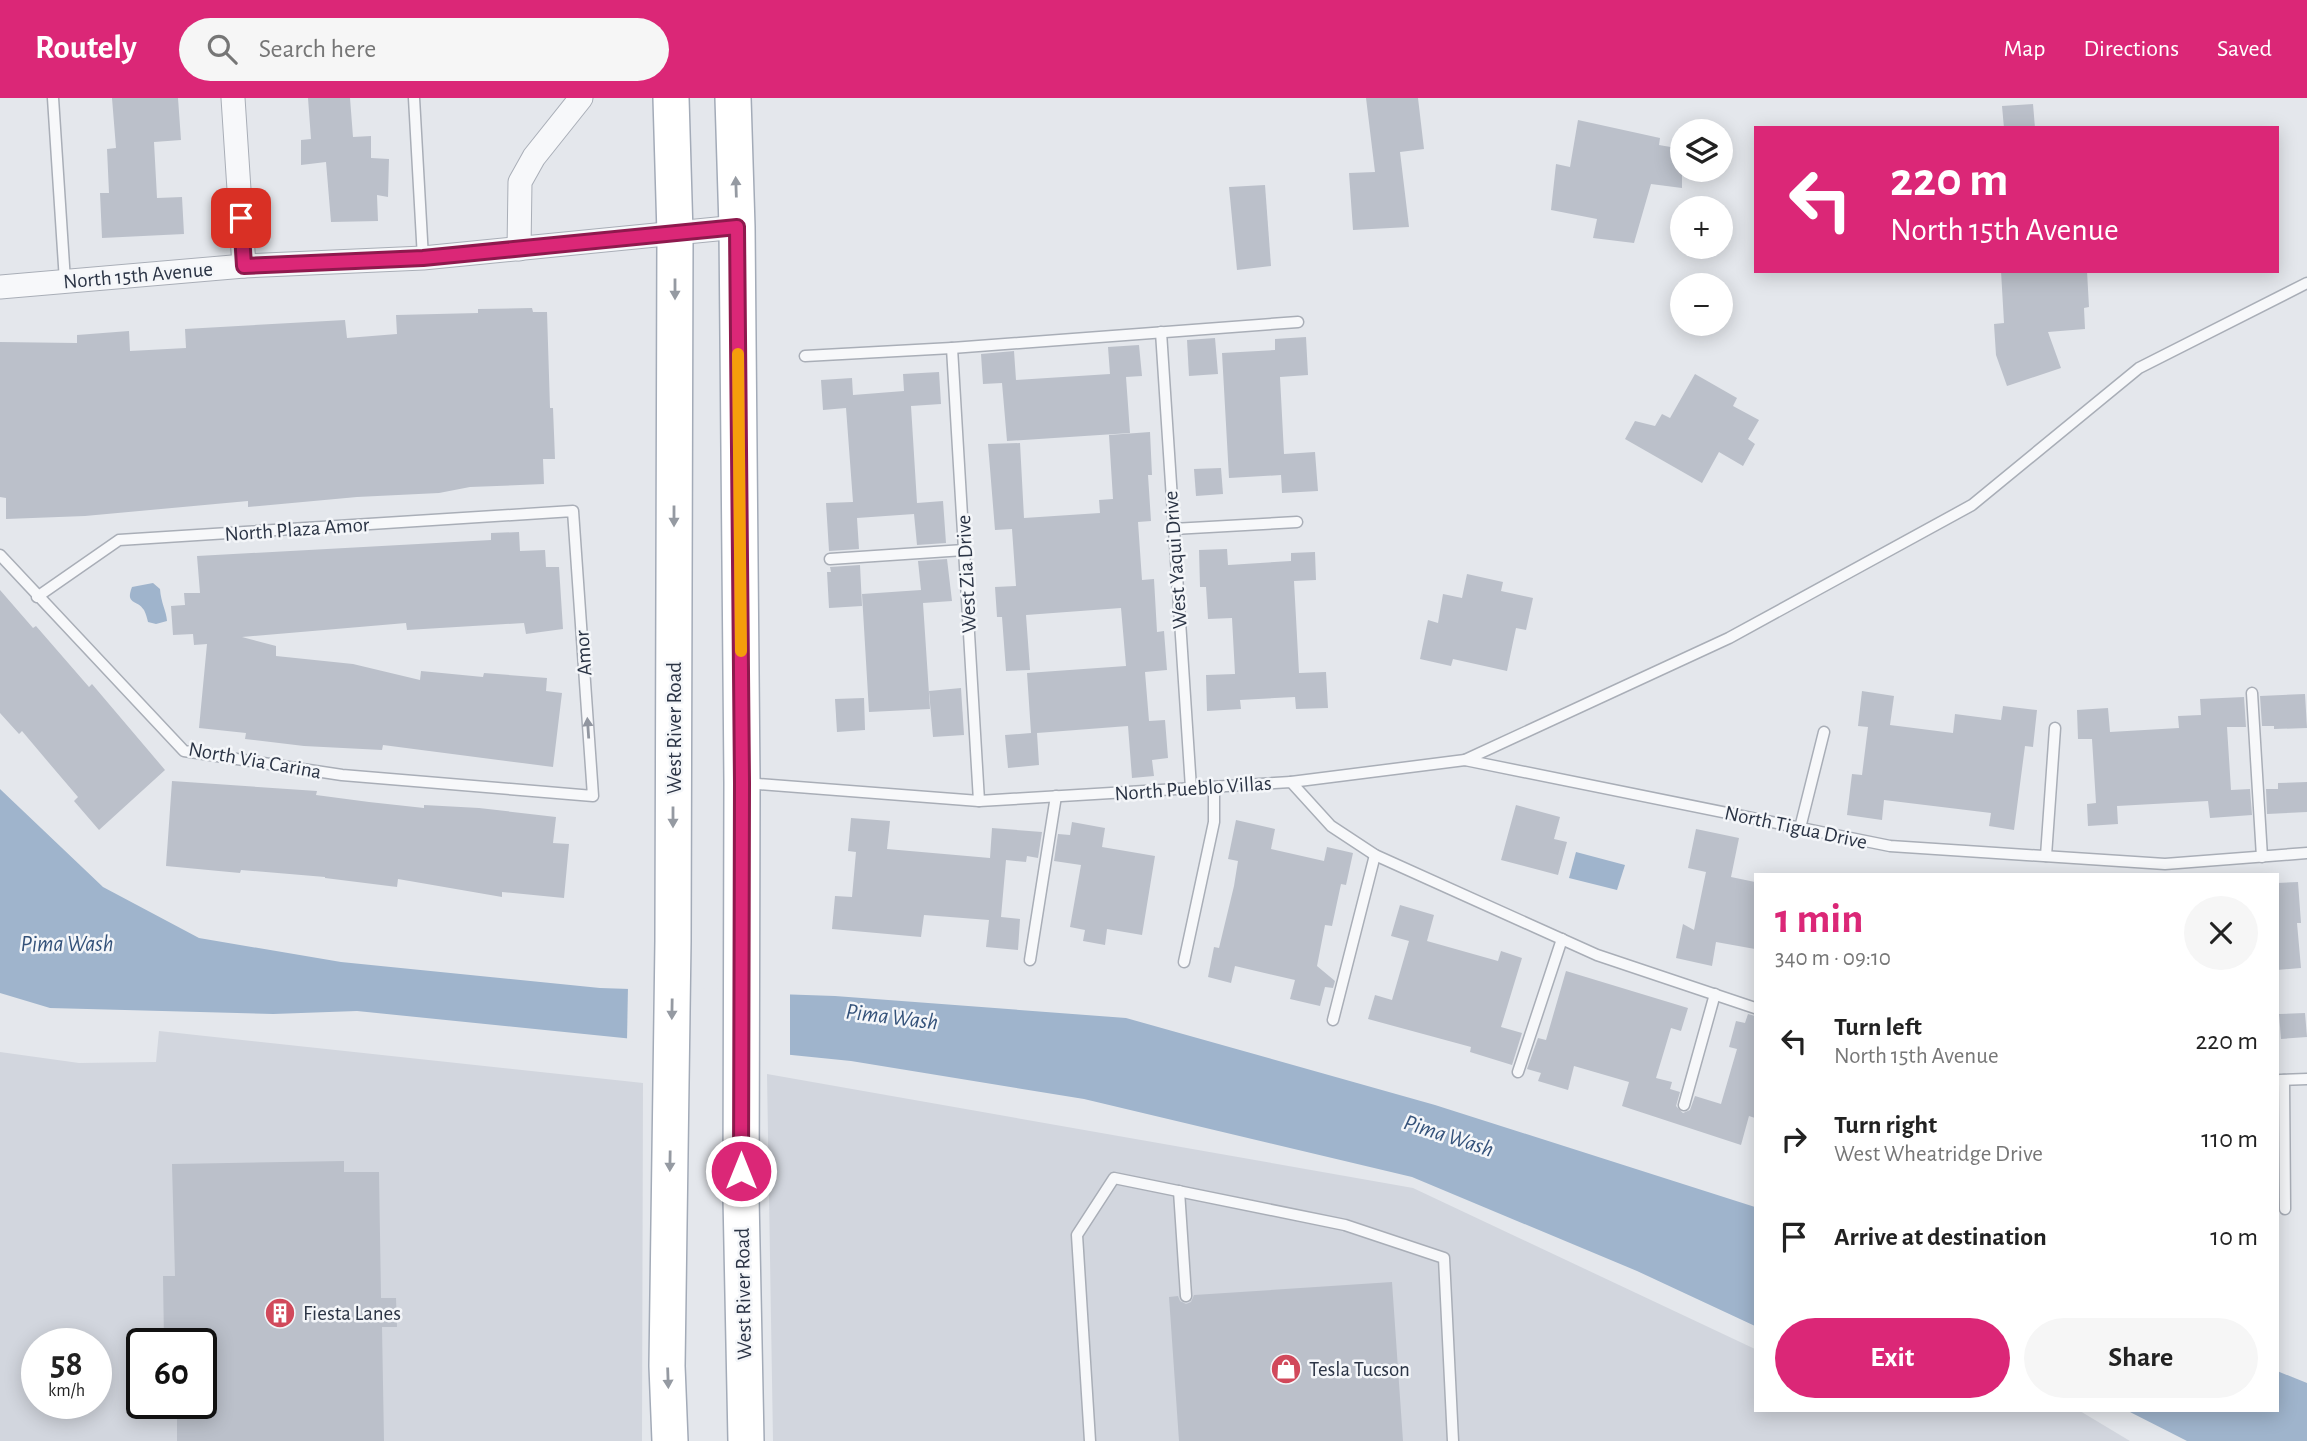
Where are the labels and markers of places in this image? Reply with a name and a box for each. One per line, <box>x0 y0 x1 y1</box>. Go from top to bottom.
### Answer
pin <box>211 188 271 248</box>
building icon: Fiesta Lanes <box>263 1296 297 1330</box>
place label: Fiesta Lanes <box>303 1303 401 1324</box>
shop icon: Tesla Tucson <box>1269 1352 1303 1386</box>
place label: Tesla Tucson <box>1309 1359 1410 1380</box>

